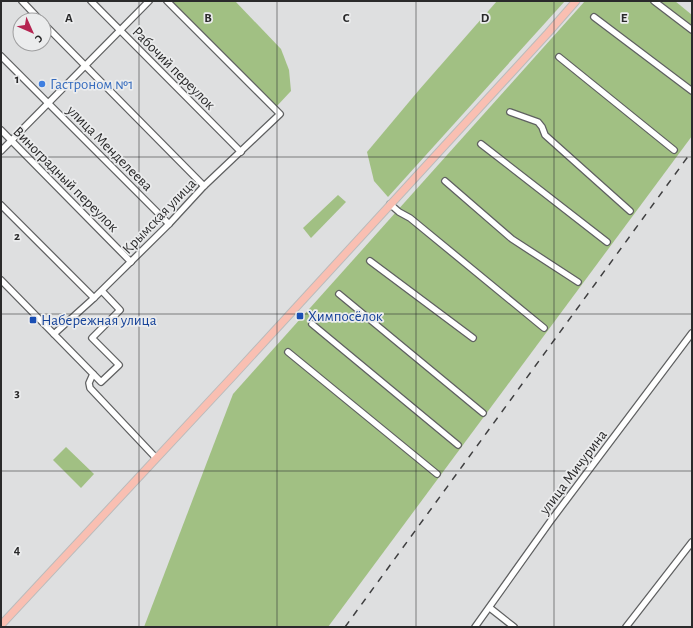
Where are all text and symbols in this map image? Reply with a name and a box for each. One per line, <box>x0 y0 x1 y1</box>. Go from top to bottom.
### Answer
north arrow <box>12 12 52 52</box>
text: A <box>65 12 73 25</box>
text: B <box>204 12 212 25</box>
text: C <box>343 12 350 25</box>
text: D <box>481 12 490 25</box>
text: E <box>621 12 628 25</box>
street label: Рабочий переулок <box>129 24 218 113</box>
text: С <box>33 33 45 45</box>
text: 1 <box>15 73 19 86</box>
place label: Гастроном №1 <box>50 77 133 92</box>
marker: Гастроном №1 <box>37 79 47 89</box>
street label: улица Менделеева <box>63 102 155 194</box>
street label: Виноградный переулок <box>10 124 121 235</box>
street label: Крымская улица <box>120 176 199 257</box>
text: 2 <box>14 230 20 243</box>
place label: Химпосёлок <box>308 309 383 324</box>
marker: Химпосёлок <box>295 311 305 321</box>
place label: Набережная улица <box>41 313 157 328</box>
marker: Набережная улица <box>28 315 38 325</box>
text: 3 <box>14 387 20 400</box>
street label: улица Мичурина <box>536 427 610 518</box>
text: 4 <box>14 544 21 557</box>

